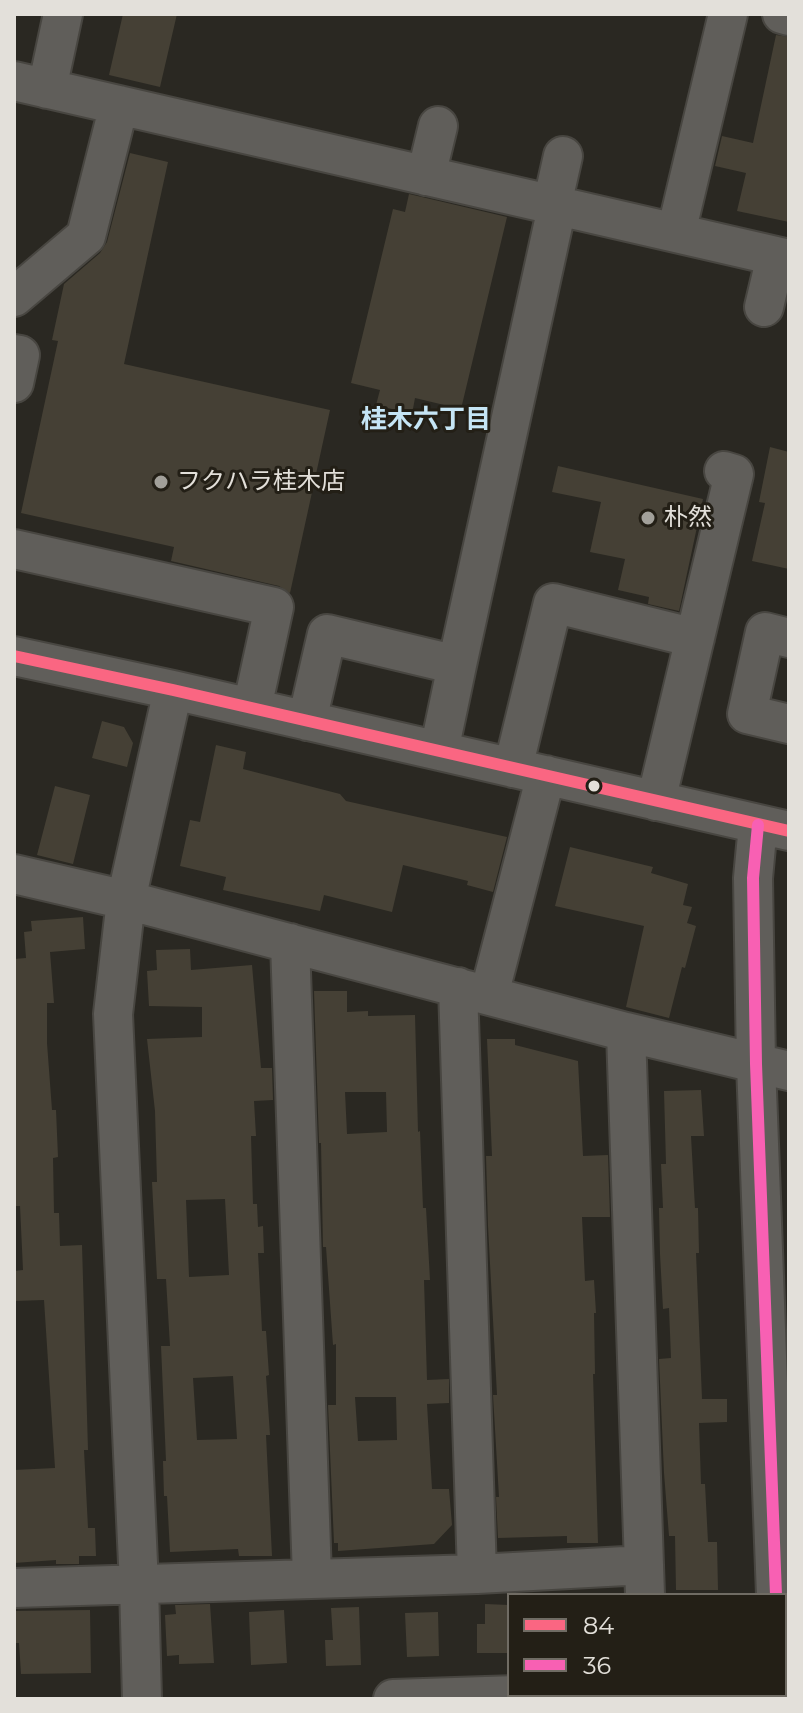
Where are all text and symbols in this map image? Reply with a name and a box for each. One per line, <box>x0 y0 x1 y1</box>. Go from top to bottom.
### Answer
district label: 桂木六丁目 <box>361 404 491 436</box>
place label: フクハラ桂木店 <box>177 468 345 496</box>
marker: フクハラ桂木店 <box>152 473 170 491</box>
place label: 朴然 <box>664 504 712 532</box>
marker: 朴然 <box>639 509 657 527</box>
unlabelled marker <box>586 778 602 794</box>
legend <box>507 1593 787 1697</box>
text: 84 <box>583 1611 614 1640</box>
text: 36 <box>583 1651 611 1680</box>

